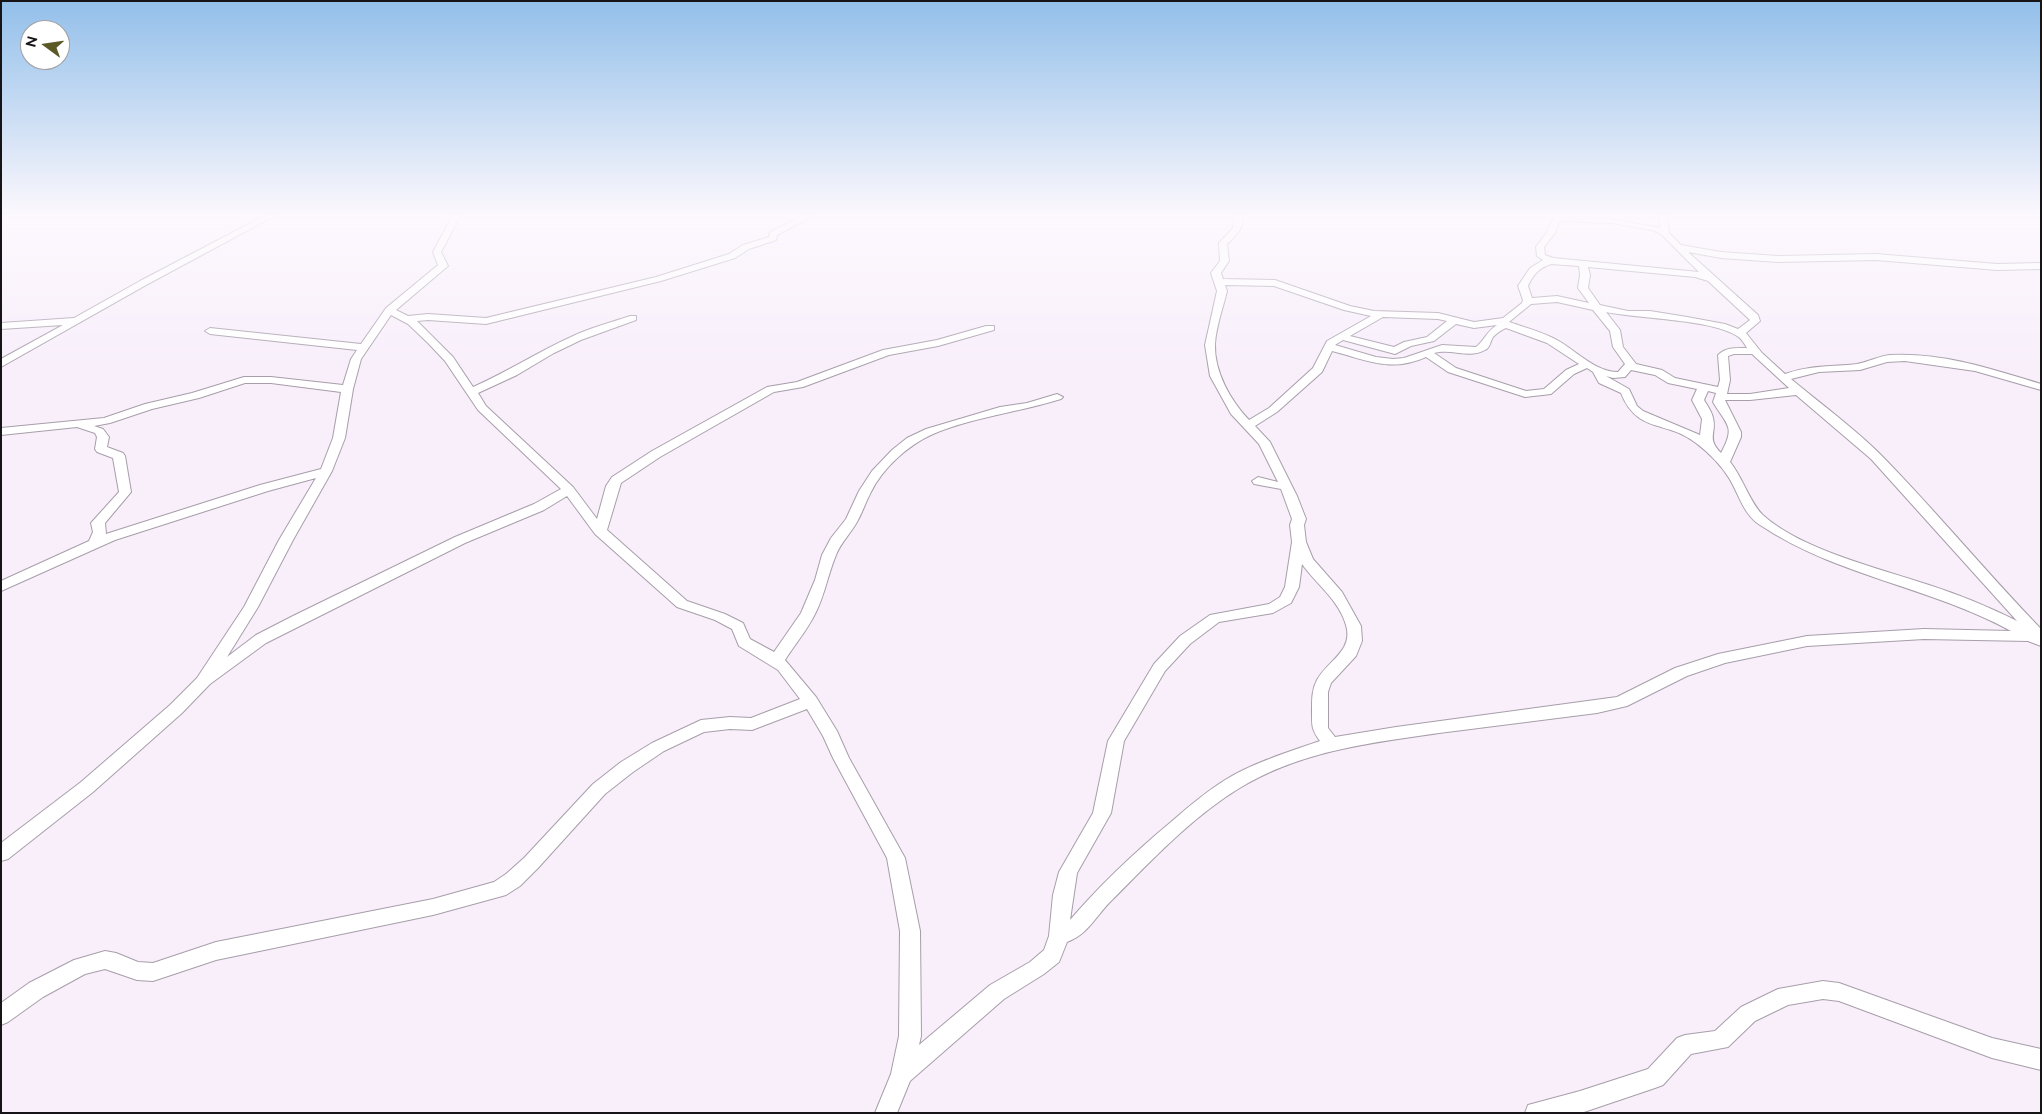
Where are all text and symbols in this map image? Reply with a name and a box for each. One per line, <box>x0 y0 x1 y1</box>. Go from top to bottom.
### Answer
north arrow <box>20 20 70 70</box>
text: N <box>22 34 40 49</box>

